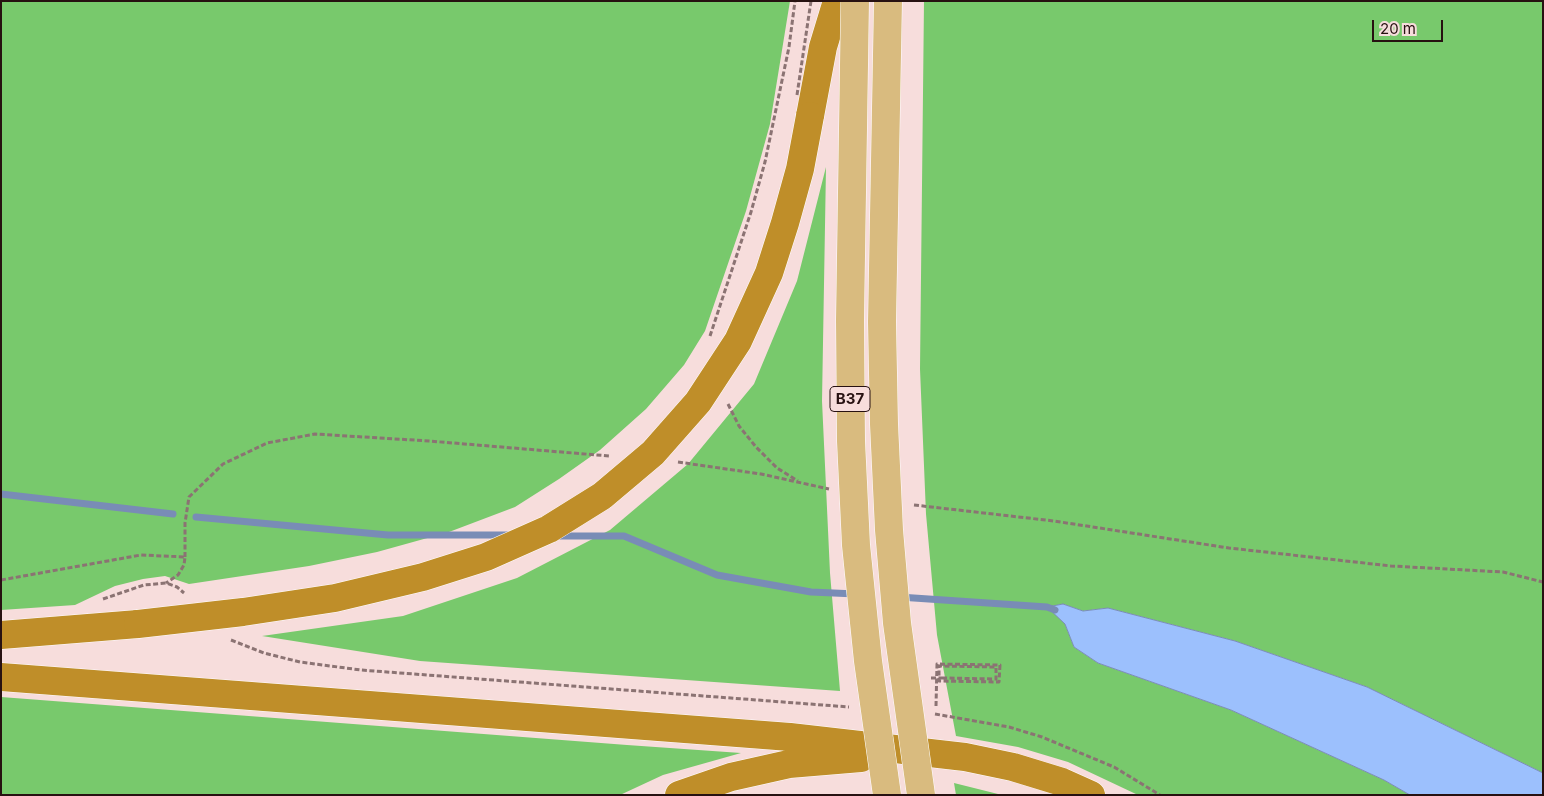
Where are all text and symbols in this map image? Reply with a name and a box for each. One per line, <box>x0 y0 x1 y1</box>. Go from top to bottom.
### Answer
scale bar <box>1374 10 1445 42</box>
text: 20 m <box>1380 19 1416 38</box>
road number: B37 <box>830 386 870 412</box>

